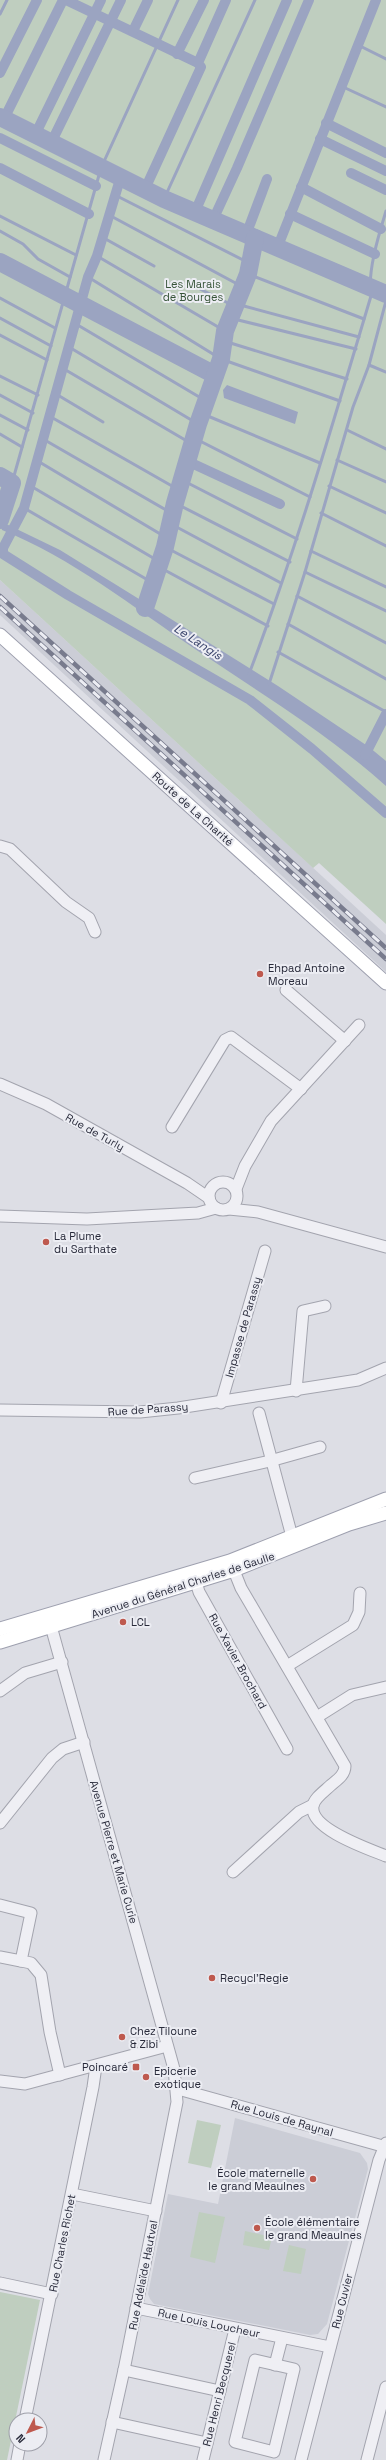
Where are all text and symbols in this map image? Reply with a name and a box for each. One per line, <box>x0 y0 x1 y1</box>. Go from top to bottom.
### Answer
park label: Les Marais de Bourges <box>163 277 223 304</box>
water label: Le Langis <box>171 620 226 664</box>
street label: Route de La Charité <box>149 769 237 849</box>
place label: Ehpad Antoine Moreau <box>268 961 345 988</box>
marker: Ehpad Antoine Moreau <box>255 969 265 979</box>
street label: Rue de Turly <box>63 1110 127 1154</box>
place label: La Plume du Sarthate <box>54 1229 117 1256</box>
marker: La Plume du Sarthate <box>41 1237 51 1247</box>
street label: Impasse de Parassy <box>222 1275 264 1379</box>
street label: Rue de Parassy <box>107 1399 189 1419</box>
street label: Avenue du Général Charles de Gaulle <box>90 1549 276 1621</box>
street label: Rue Xavier Brochard <box>206 1611 270 1711</box>
place label: LCL <box>131 1615 150 1629</box>
marker: LCL <box>118 1617 128 1627</box>
street label: Avenue Pierre et Marie Curie <box>87 1779 141 1925</box>
place label: Recycl'Regie <box>220 1971 289 1985</box>
marker: Recycl'Regie <box>207 1973 217 1983</box>
place label: Chez Tiloune & Zibi <box>130 2024 197 2051</box>
marker: Chez Tiloune & Zibi <box>117 2032 127 2042</box>
place label: Poincaré <box>82 2060 128 2074</box>
marker: Poincaré <box>131 2062 141 2072</box>
place label: Epicerie exotique <box>154 2064 201 2091</box>
marker: Epicerie exotique <box>141 2072 151 2082</box>
street label: Rue Louis de Raynal <box>229 2097 335 2139</box>
place label: École maternelle le grand Meaulnes <box>208 2166 305 2193</box>
marker: École maternelle le grand Meaulnes <box>308 2174 318 2184</box>
street label: Rue Charles Richet <box>46 2193 78 2293</box>
place label: École élémentaire le grand Meaulnes <box>265 2215 362 2242</box>
street label: Rue Adélaïde Hautval <box>125 2219 161 2331</box>
marker: École élémentaire le grand Meaulnes <box>252 2223 262 2233</box>
street label: Rue Cuvier <box>328 2272 356 2330</box>
street label: Rue Louis Loucheur <box>157 2305 261 2341</box>
street label: Rue Henri Becquerel <box>199 2340 239 2448</box>
north arrow <box>8 2412 48 2452</box>
text: N <box>13 2431 28 2446</box>

